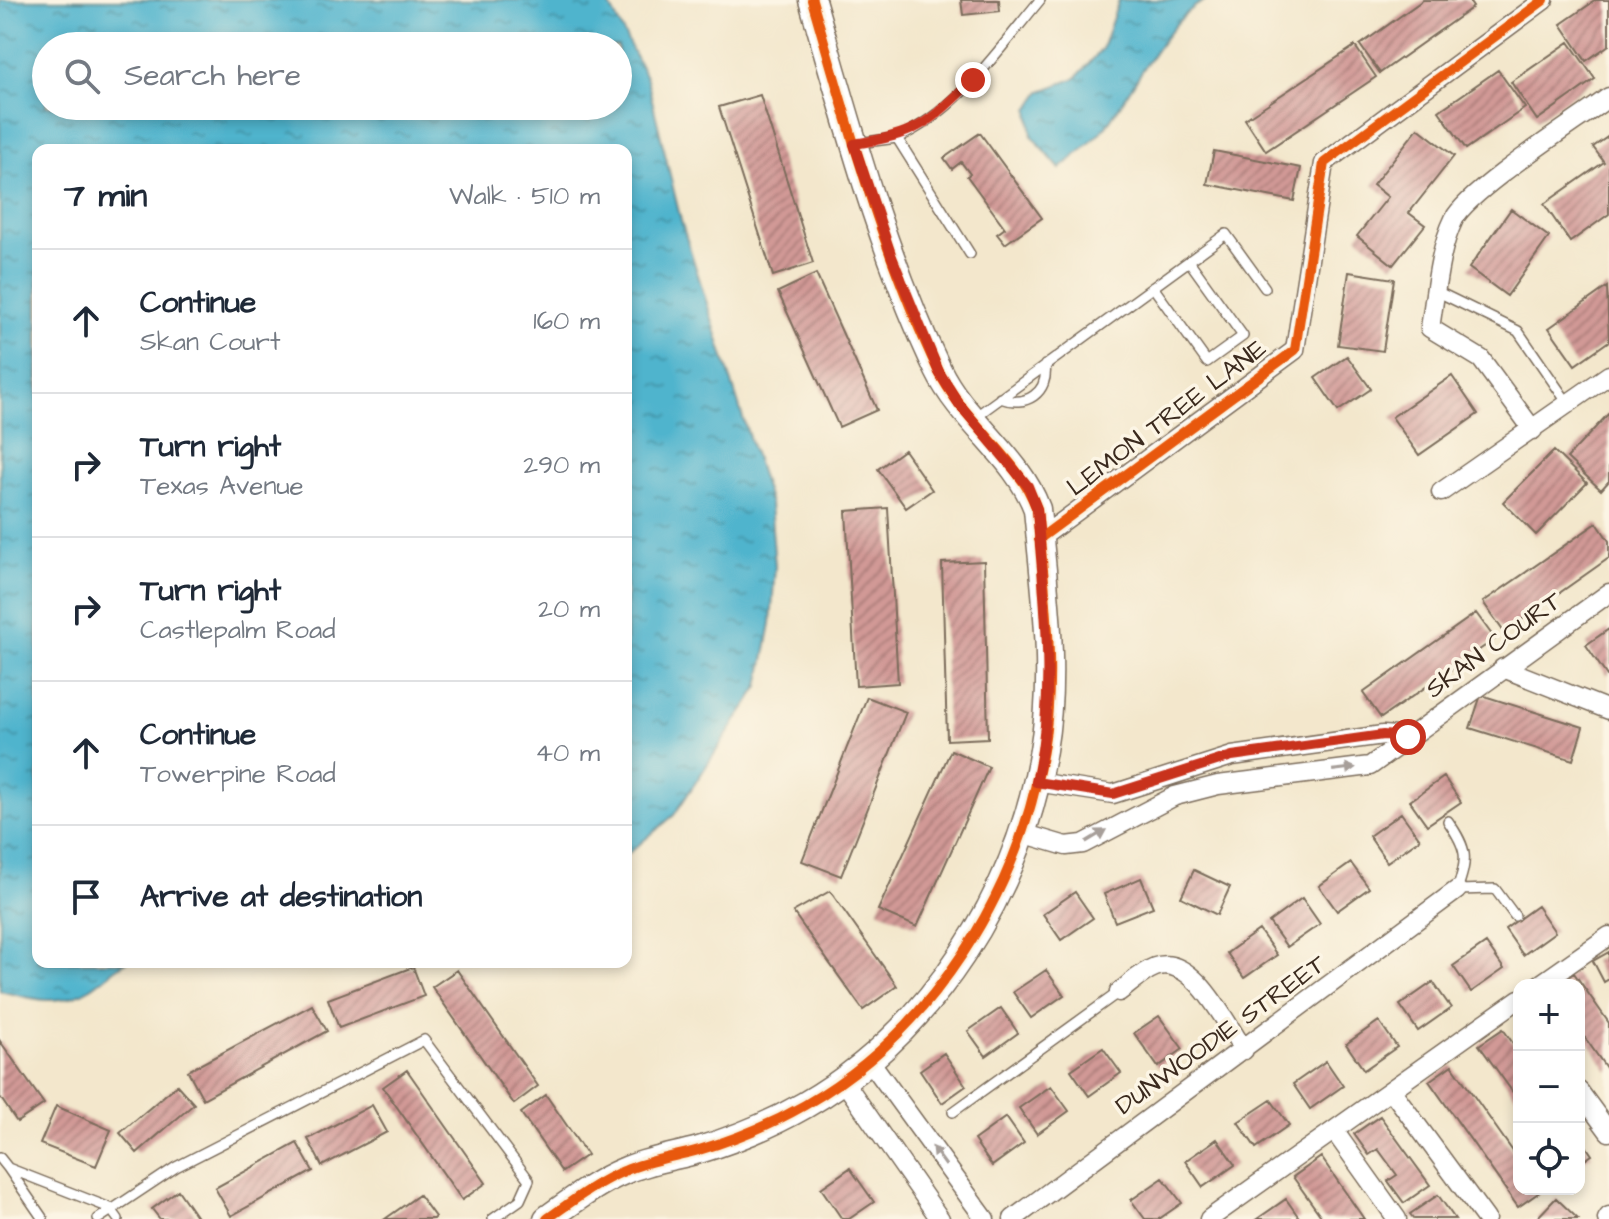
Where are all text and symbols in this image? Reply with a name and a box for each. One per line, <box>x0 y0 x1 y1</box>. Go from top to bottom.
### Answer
search box <box>32 32 632 120</box>
icon: search <box>60 54 104 98</box>
text: Search here <box>124 55 301 97</box>
route end <box>955 62 991 98</box>
text: 7 min <box>64 172 147 220</box>
text: Walk · 510 m <box>449 178 600 214</box>
text: Continue <box>140 282 256 324</box>
icon: ahead <box>64 299 108 343</box>
text: 160 m <box>533 303 600 339</box>
text: Skan Court <box>140 324 280 360</box>
street label: LEMON TREE LANE <box>1059 331 1274 505</box>
text: Turn right <box>140 426 281 468</box>
icon: right <box>64 443 108 487</box>
text: 290 m <box>523 447 600 483</box>
text: Texas Avenue <box>140 468 304 504</box>
text: Turn right <box>140 570 281 612</box>
street label: SKAN COURT <box>1418 582 1570 707</box>
icon: right <box>64 587 108 631</box>
text: 20 m <box>538 591 600 627</box>
text: Castlepalm Road <box>140 612 336 648</box>
text: Continue <box>140 714 256 756</box>
route start <box>1390 719 1426 755</box>
icon: ahead <box>64 731 108 775</box>
text: 40 m <box>535 735 600 771</box>
text: Towerpine Road <box>140 756 336 792</box>
one-way arrow <box>1332 762 1357 775</box>
one-way arrow <box>1085 829 1107 843</box>
icon: arrive <box>64 875 108 919</box>
text: Arrive at destination <box>140 876 422 918</box>
street label: DUNWOODIE STREET <box>1108 946 1334 1123</box>
map controls <box>1513 979 1585 1195</box>
button: + <box>1513 979 1585 1051</box>
button: − <box>1513 1051 1585 1123</box>
button: locate <box>1513 1123 1585 1195</box>
one-way arrow <box>932 1145 948 1166</box>

